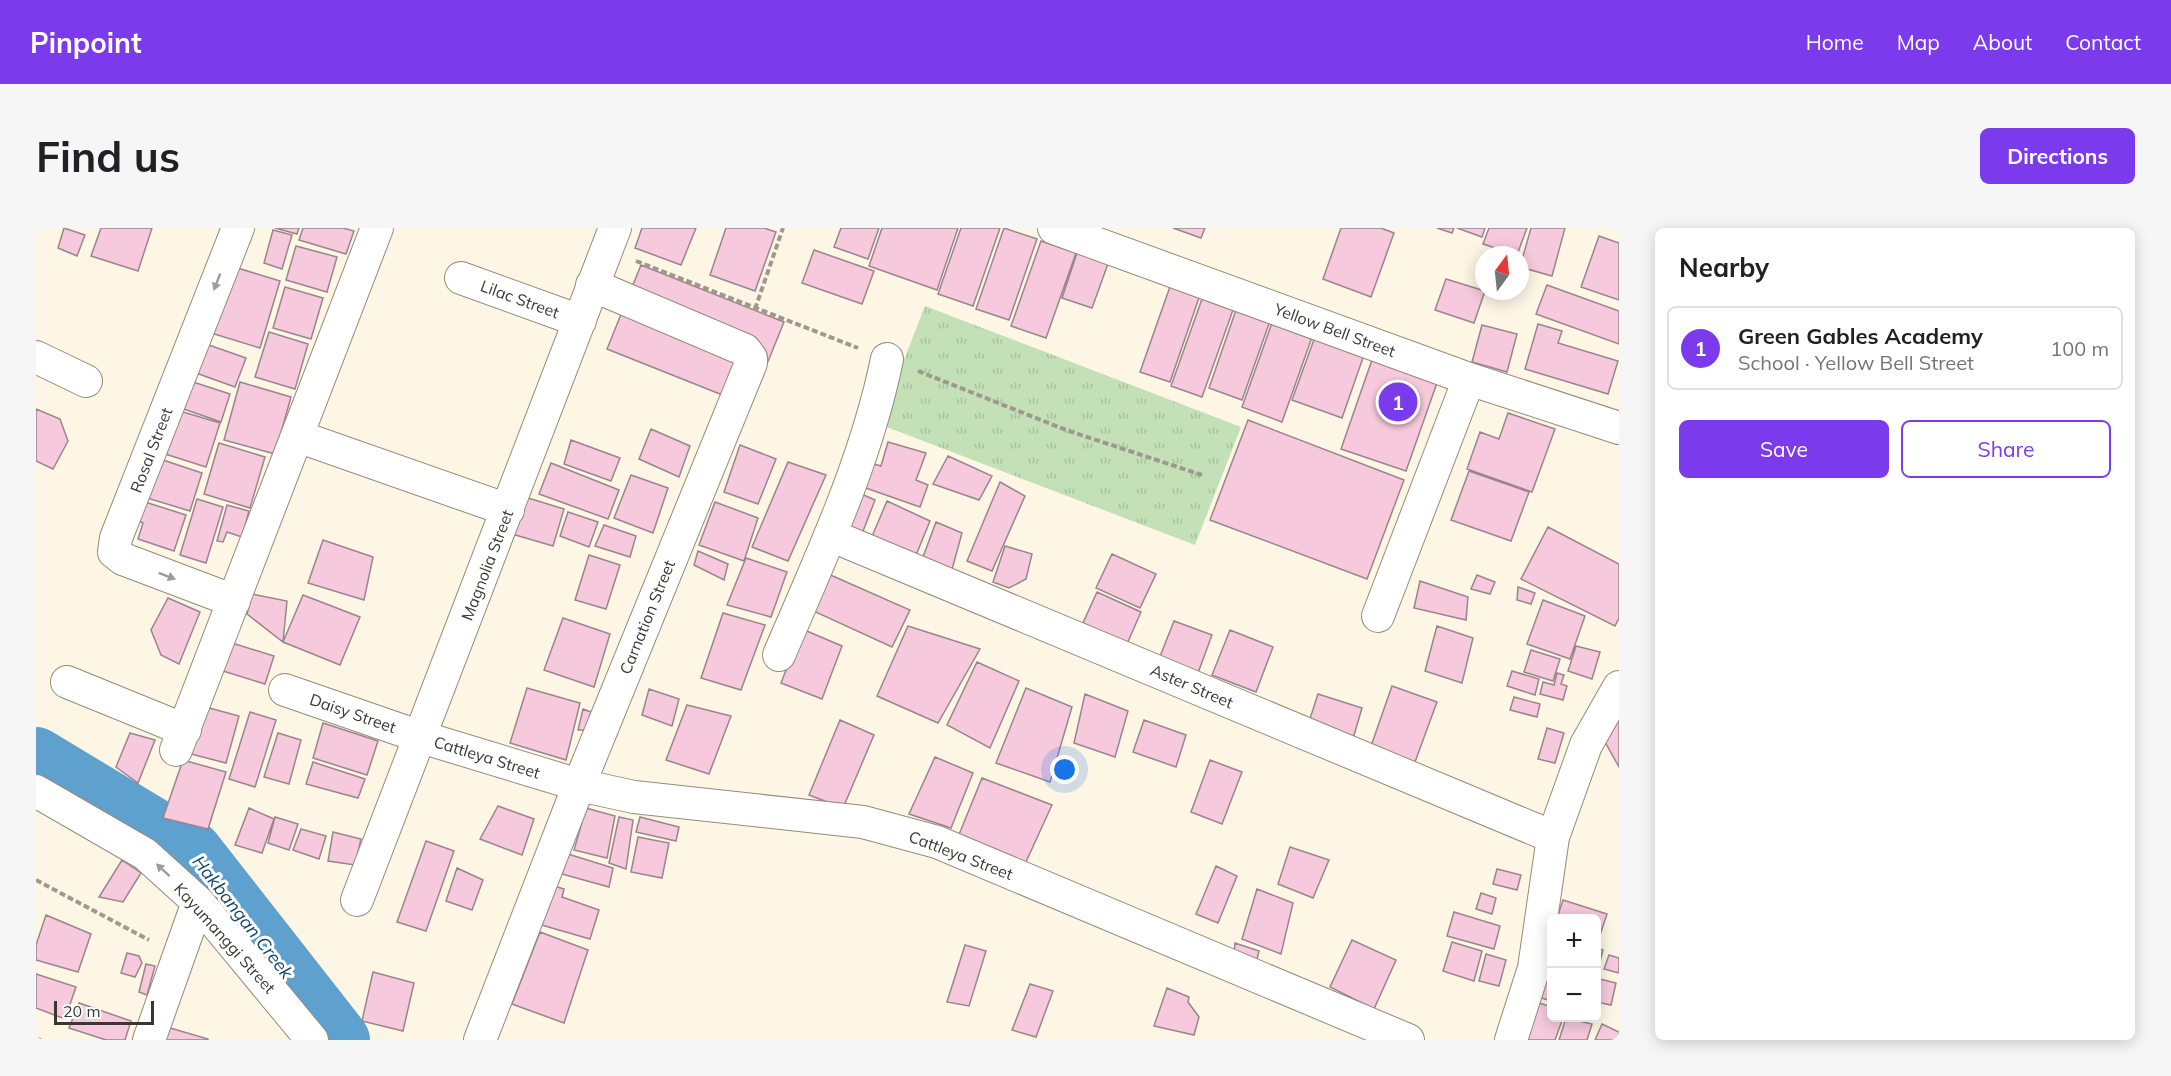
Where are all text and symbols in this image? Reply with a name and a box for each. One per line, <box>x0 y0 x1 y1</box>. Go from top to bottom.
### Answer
text: Pinpoint <box>30 25 142 60</box>
text: Home <box>1806 29 1864 55</box>
text: Map <box>1897 29 1940 55</box>
text: About <box>1973 29 2032 55</box>
text: Contact <box>2065 29 2141 55</box>
button: Directions <box>1980 128 2135 184</box>
text: Find us <box>36 130 180 183</box>
north arrow <box>1475 246 1529 300</box>
text: Nearby <box>1679 251 1769 284</box>
one-way arrow <box>211 274 221 292</box>
street label: Lilac Street <box>478 276 562 323</box>
street label: Yellow Bell Street <box>1271 298 1399 361</box>
text: Green Gables Academy <box>1738 322 1983 350</box>
text: 1 <box>1695 336 1707 361</box>
text: 100 m <box>2050 336 2109 361</box>
text: School · Yellow Bell Street <box>1738 350 1974 375</box>
pin: 1 <box>1378 380 1418 424</box>
street label: Rosal Street <box>126 404 177 495</box>
button: Save <box>1679 420 1889 478</box>
button: Share <box>1901 420 2111 478</box>
street label: Magnolia Street <box>457 506 517 623</box>
street label: Carnation Street <box>615 557 679 677</box>
one-way arrow <box>158 572 176 581</box>
street label: Aster Street <box>1148 660 1237 713</box>
street label: Daisy Street <box>307 689 399 737</box>
street label: Cattleya Street <box>431 731 543 783</box>
your location <box>1050 755 1079 784</box>
street label: Cattleya Street <box>906 826 1016 884</box>
water label: Hakbangan Creek <box>188 851 299 984</box>
one-way arrow <box>156 864 171 877</box>
street label: Kayumanggi Street <box>170 879 280 998</box>
map controls <box>1547 914 1601 1022</box>
button: + <box>1547 914 1601 968</box>
button: − <box>1547 968 1601 1022</box>
scale bar <box>54 998 154 1026</box>
text: 20 m <box>63 1001 100 1021</box>

